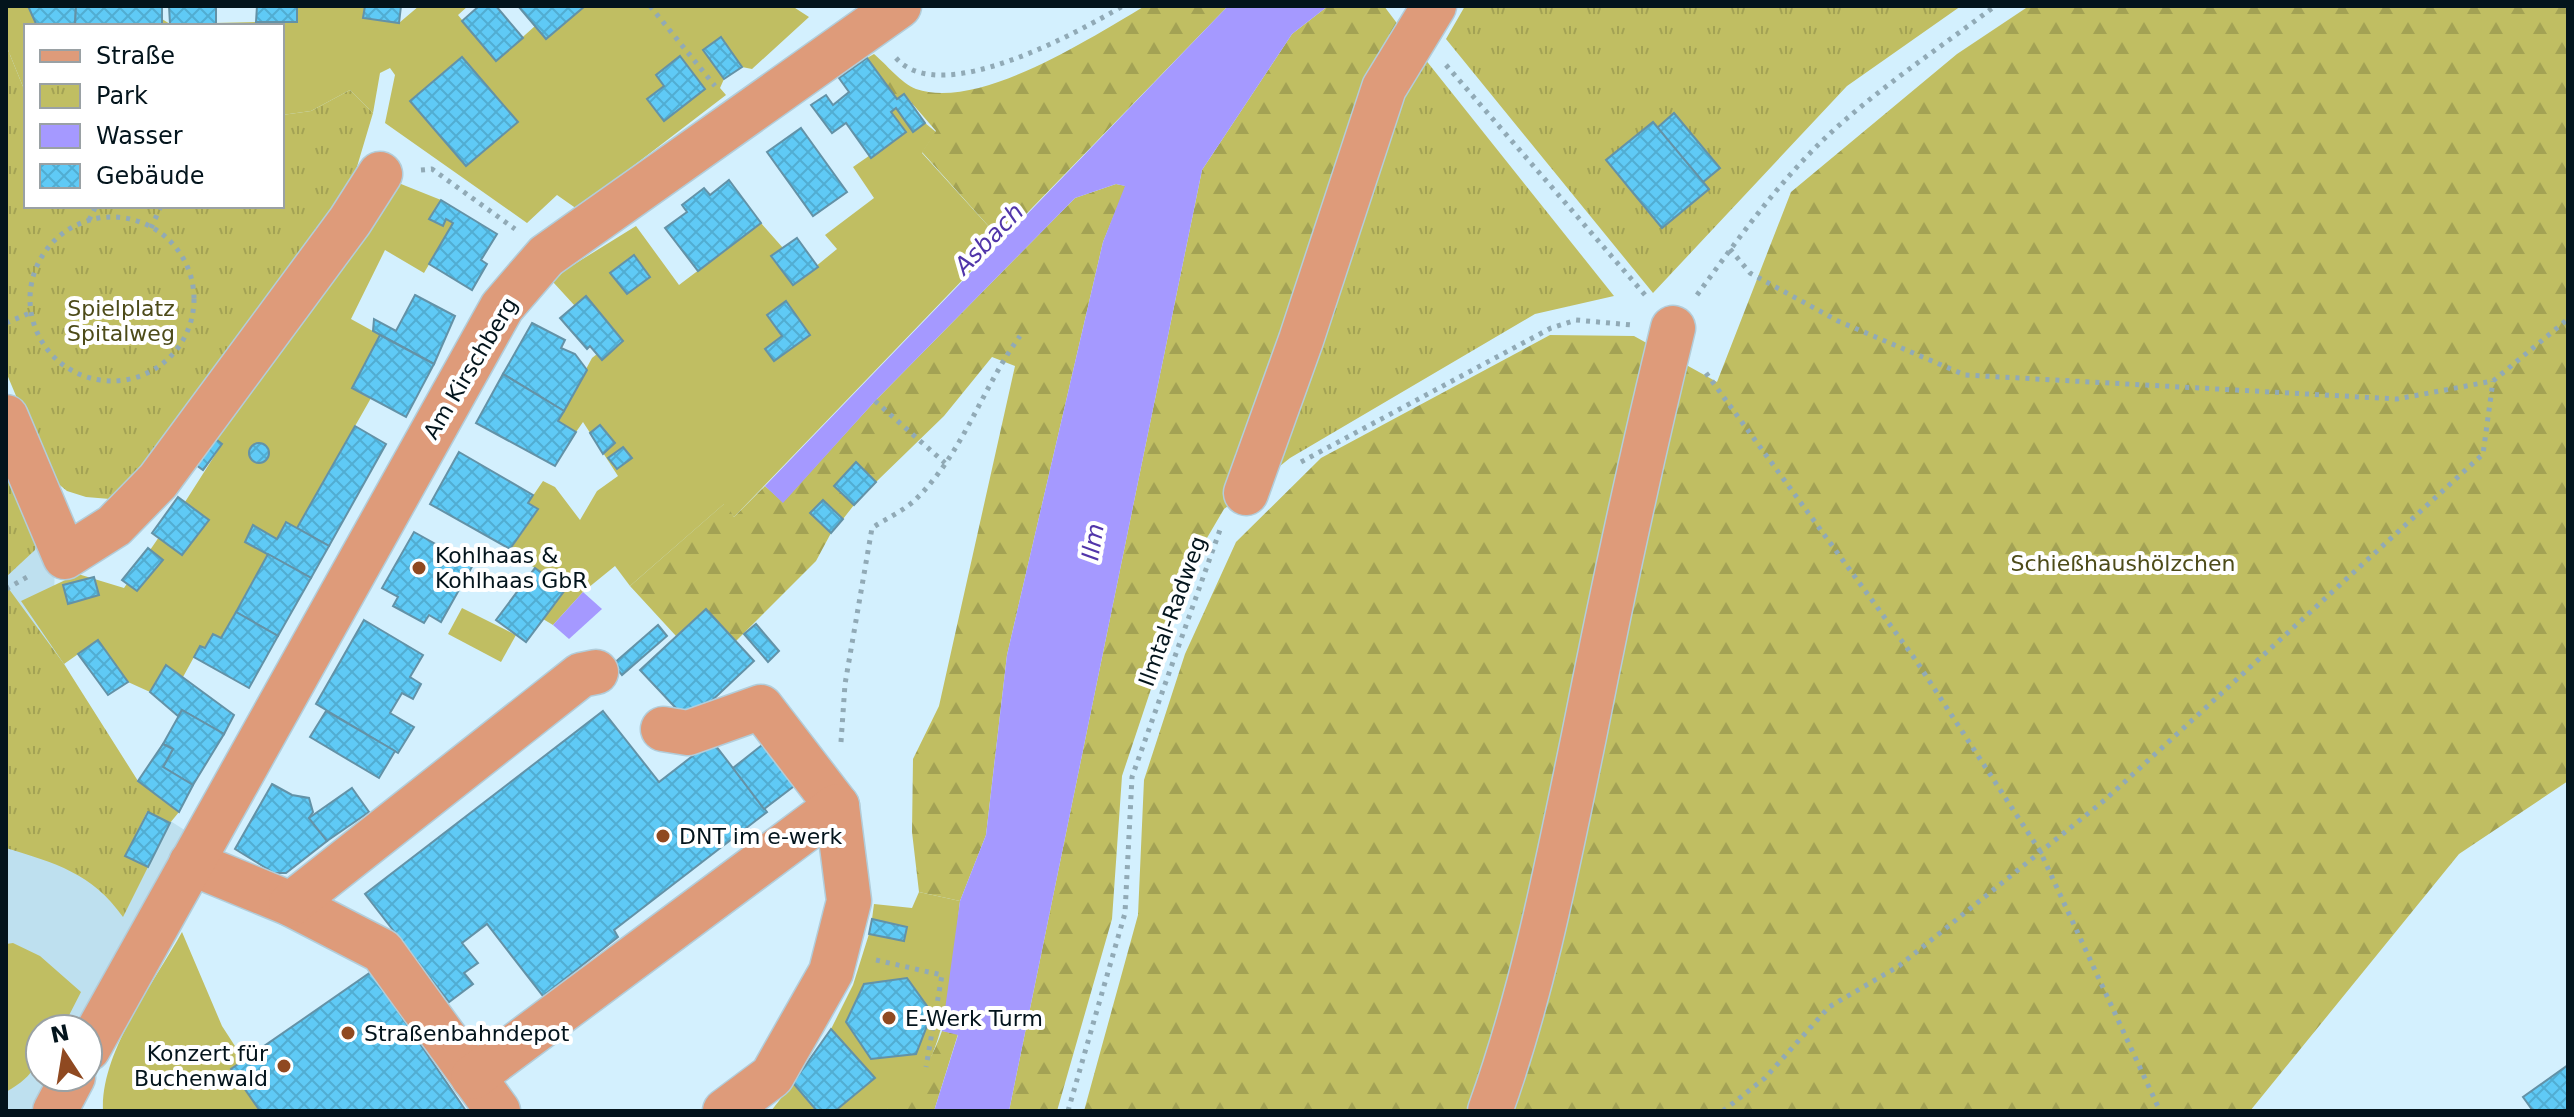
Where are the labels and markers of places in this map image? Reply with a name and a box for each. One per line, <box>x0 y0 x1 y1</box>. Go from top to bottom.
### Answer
place label: Kohlhaas & Kohlhaas GbR <box>435 543 588 593</box>
marker: Kohlhaas & Kohlhaas GbR <box>410 559 428 577</box>
place label: DNT im e-werk <box>679 824 842 849</box>
marker: DNT im e-werk <box>654 827 672 845</box>
place label: E-Werk Turm <box>905 1006 1043 1031</box>
marker: E-Werk Turm <box>880 1009 898 1027</box>
place label: Straßenbahndepot <box>364 1021 570 1046</box>
marker: Straßenbahndepot <box>339 1024 357 1042</box>
place label: Konzert für Buchenwald <box>134 1041 269 1091</box>
marker: Konzert für Buchenwald <box>275 1057 293 1075</box>

